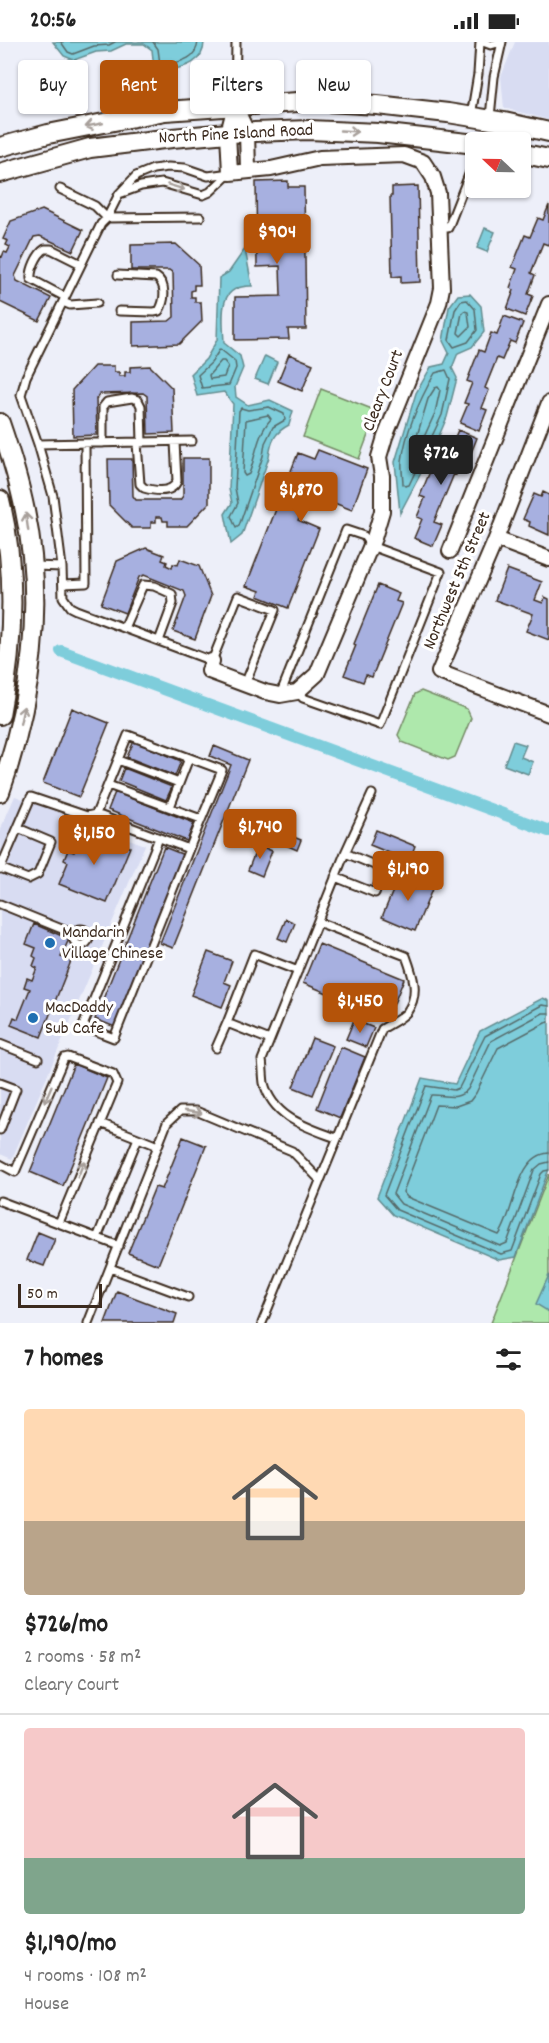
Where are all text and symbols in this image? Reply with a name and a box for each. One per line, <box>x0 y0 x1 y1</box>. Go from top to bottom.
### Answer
text: 20:56 <box>30 6 76 37</box>
chip: Buy <box>18 60 88 114</box>
chip: Rent <box>100 60 178 114</box>
chip: Filters <box>190 60 284 114</box>
chip: New <box>296 60 371 114</box>
street label: North Pine Island Road <box>158 118 314 152</box>
one-way arrow <box>85 120 104 131</box>
one-way arrow <box>339 126 359 137</box>
north arrow <box>465 132 531 198</box>
map controls <box>465 132 531 198</box>
one-way arrow <box>166 182 185 193</box>
pin: $904 <box>241 214 313 265</box>
text: $904 <box>258 219 296 247</box>
street label: Cleary Court <box>357 346 411 435</box>
pin: $726 <box>405 435 477 486</box>
text: $726 <box>423 440 459 468</box>
pin: $1,870 <box>252 472 350 523</box>
text: $1,870 <box>279 477 323 505</box>
street label: Northwest 5th Street <box>418 508 498 654</box>
one-way arrow <box>21 512 32 532</box>
one-way arrow <box>17 706 28 726</box>
pin: $1,740 <box>211 809 309 860</box>
text: $1,740 <box>237 814 283 842</box>
pin: $1,150 <box>45 815 143 866</box>
text: $1,150 <box>73 820 115 848</box>
pin: $1,190 <box>359 851 457 902</box>
text: $1,190 <box>387 856 429 884</box>
place label: Mandarin Village Chinese <box>62 921 163 967</box>
marker: Mandarin Village Chinese <box>43 936 57 950</box>
pin: $1,450 <box>311 983 409 1034</box>
text: $1,450 <box>337 988 383 1016</box>
place label: MacDaddy Sub Cafe <box>45 996 114 1042</box>
marker: MacDaddy Sub Cafe <box>26 1011 40 1025</box>
one-way arrow <box>42 1084 53 1103</box>
one-way arrow <box>183 1107 203 1118</box>
one-way arrow <box>76 1161 87 1179</box>
scale bar <box>18 1281 102 1308</box>
text: 50 m <box>27 1283 58 1306</box>
text: 7 homes <box>24 1341 104 1378</box>
icon: filters <box>492 1343 525 1376</box>
icon: home <box>221 1448 329 1556</box>
text: $726/mo <box>24 1607 108 1644</box>
text: 2 rooms · 58 m² <box>24 1644 141 1672</box>
text: Cleary Court <box>24 1672 119 1700</box>
icon: home <box>221 1767 329 1875</box>
text: $1,190/mo <box>24 1926 116 1963</box>
text: 4 rooms · 108 m² <box>24 1963 147 1991</box>
text: House <box>24 1991 69 2019</box>

